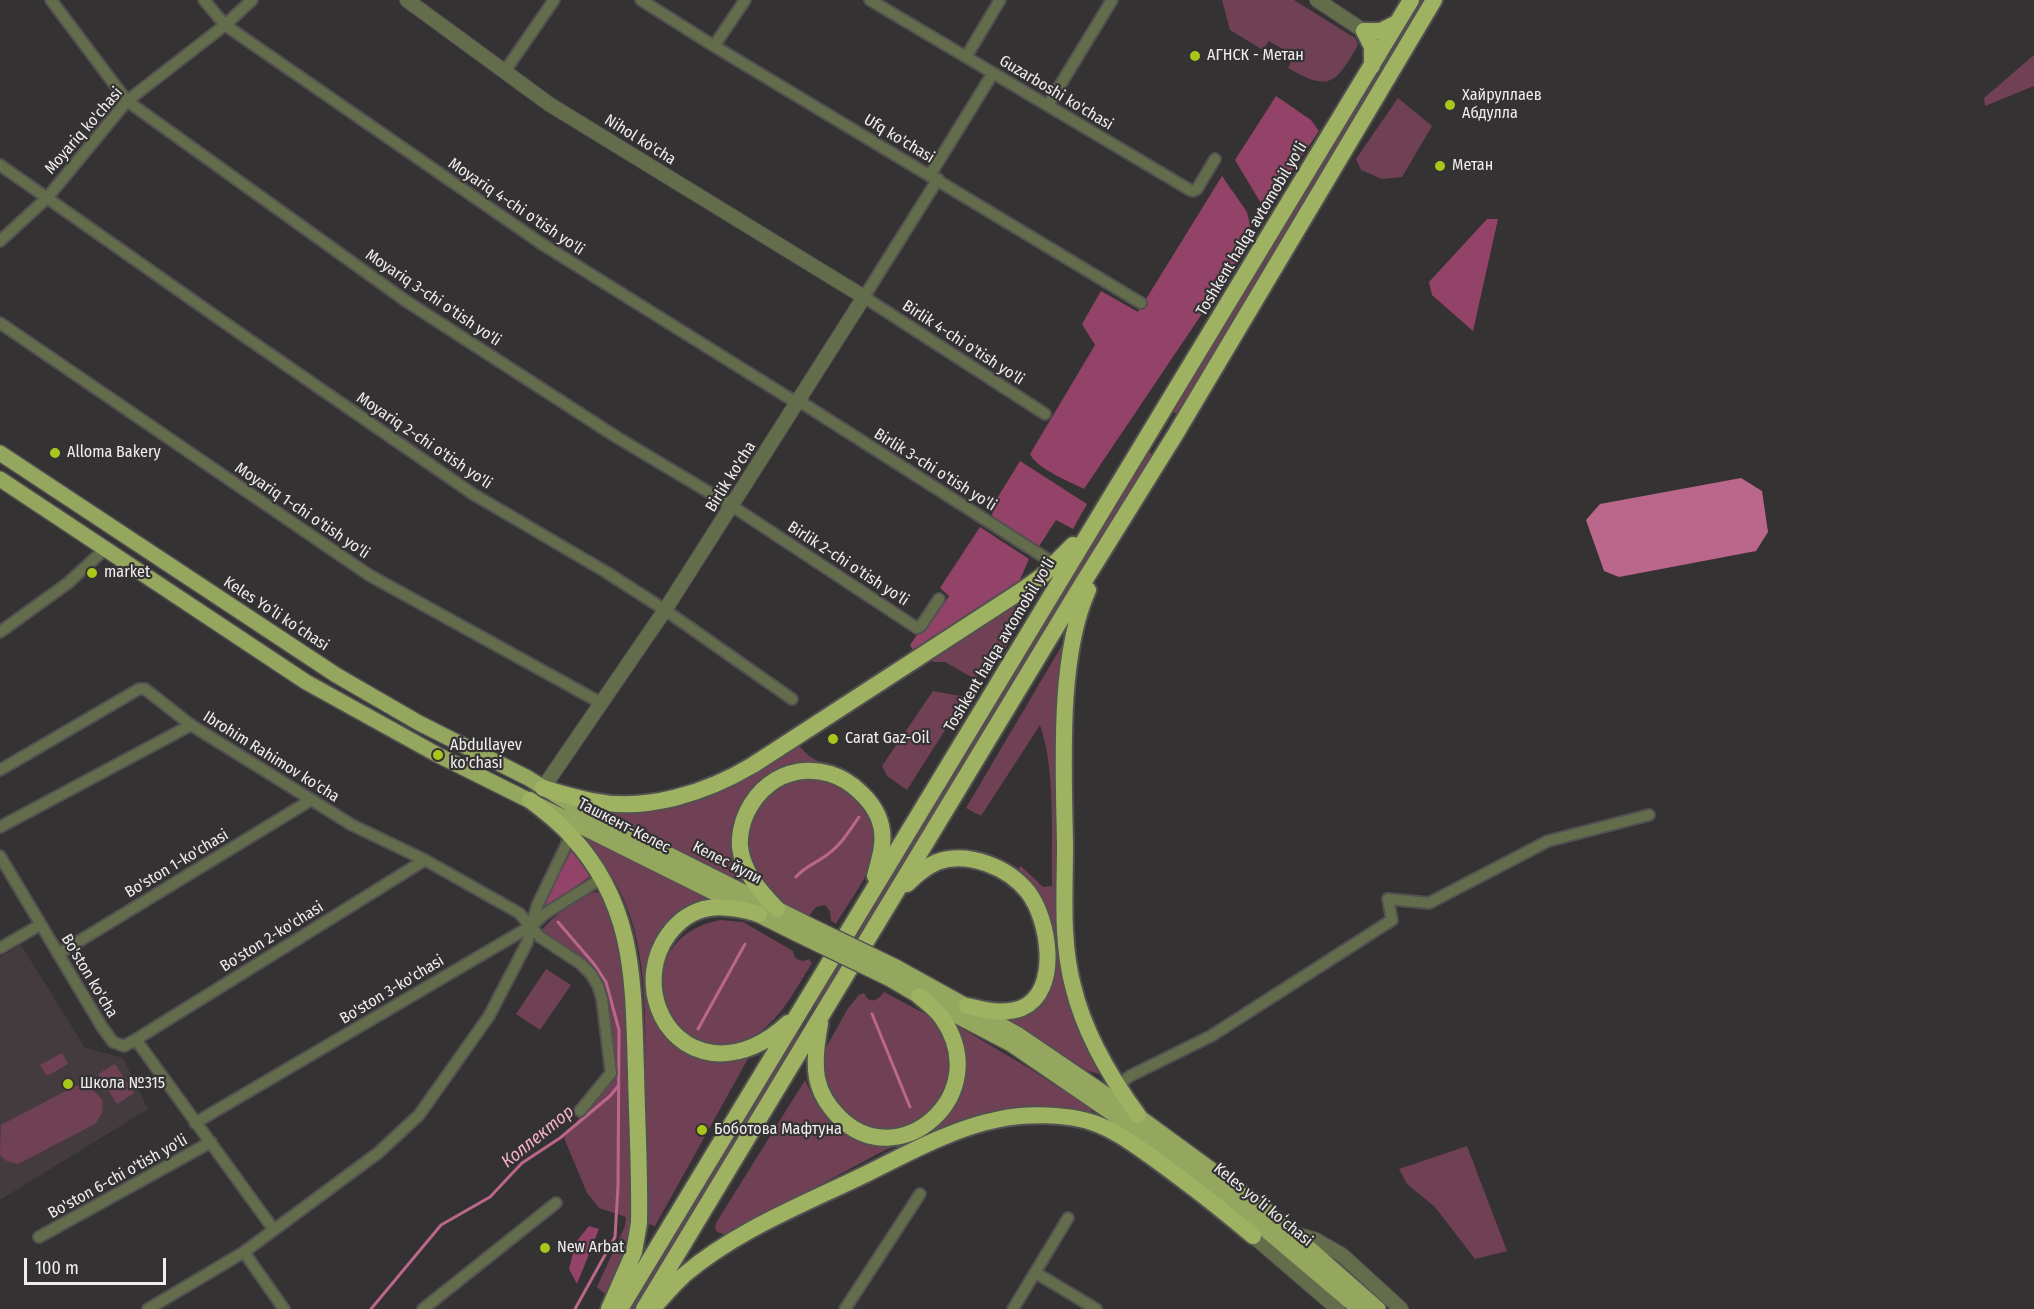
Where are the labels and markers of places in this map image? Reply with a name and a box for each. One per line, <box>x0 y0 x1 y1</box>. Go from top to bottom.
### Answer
place label: АГНСК - Метан <box>1207 46 1304 66</box>
marker: АГНСК - Метан <box>1188 49 1202 63</box>
place label: Хайруллаев Абдулла <box>1462 86 1542 124</box>
marker: Хайруллаев Абдулла <box>1443 98 1457 112</box>
place label: Метан <box>1452 156 1493 176</box>
marker: Метан <box>1433 159 1447 173</box>
place label: Alloma Bakery <box>67 443 161 463</box>
marker: Alloma Bakery <box>48 446 62 460</box>
place label: market <box>104 563 150 583</box>
marker: market <box>85 566 99 580</box>
place label: Carat Gaz-Oil <box>845 729 930 749</box>
marker: Carat Gaz-Oil <box>826 732 840 746</box>
place label: Abdullayev ko'chasi <box>450 736 522 774</box>
marker: Abdullayev ko'chasi <box>431 748 445 762</box>
place label: Школа №315 <box>80 1074 165 1094</box>
marker: Школа №315 <box>61 1077 75 1091</box>
place label: Боботова Мафтуна <box>714 1120 842 1140</box>
marker: Боботова Мафтуна <box>695 1123 709 1137</box>
place label: New Arbat <box>557 1238 624 1258</box>
marker: New Arbat <box>538 1241 552 1255</box>

